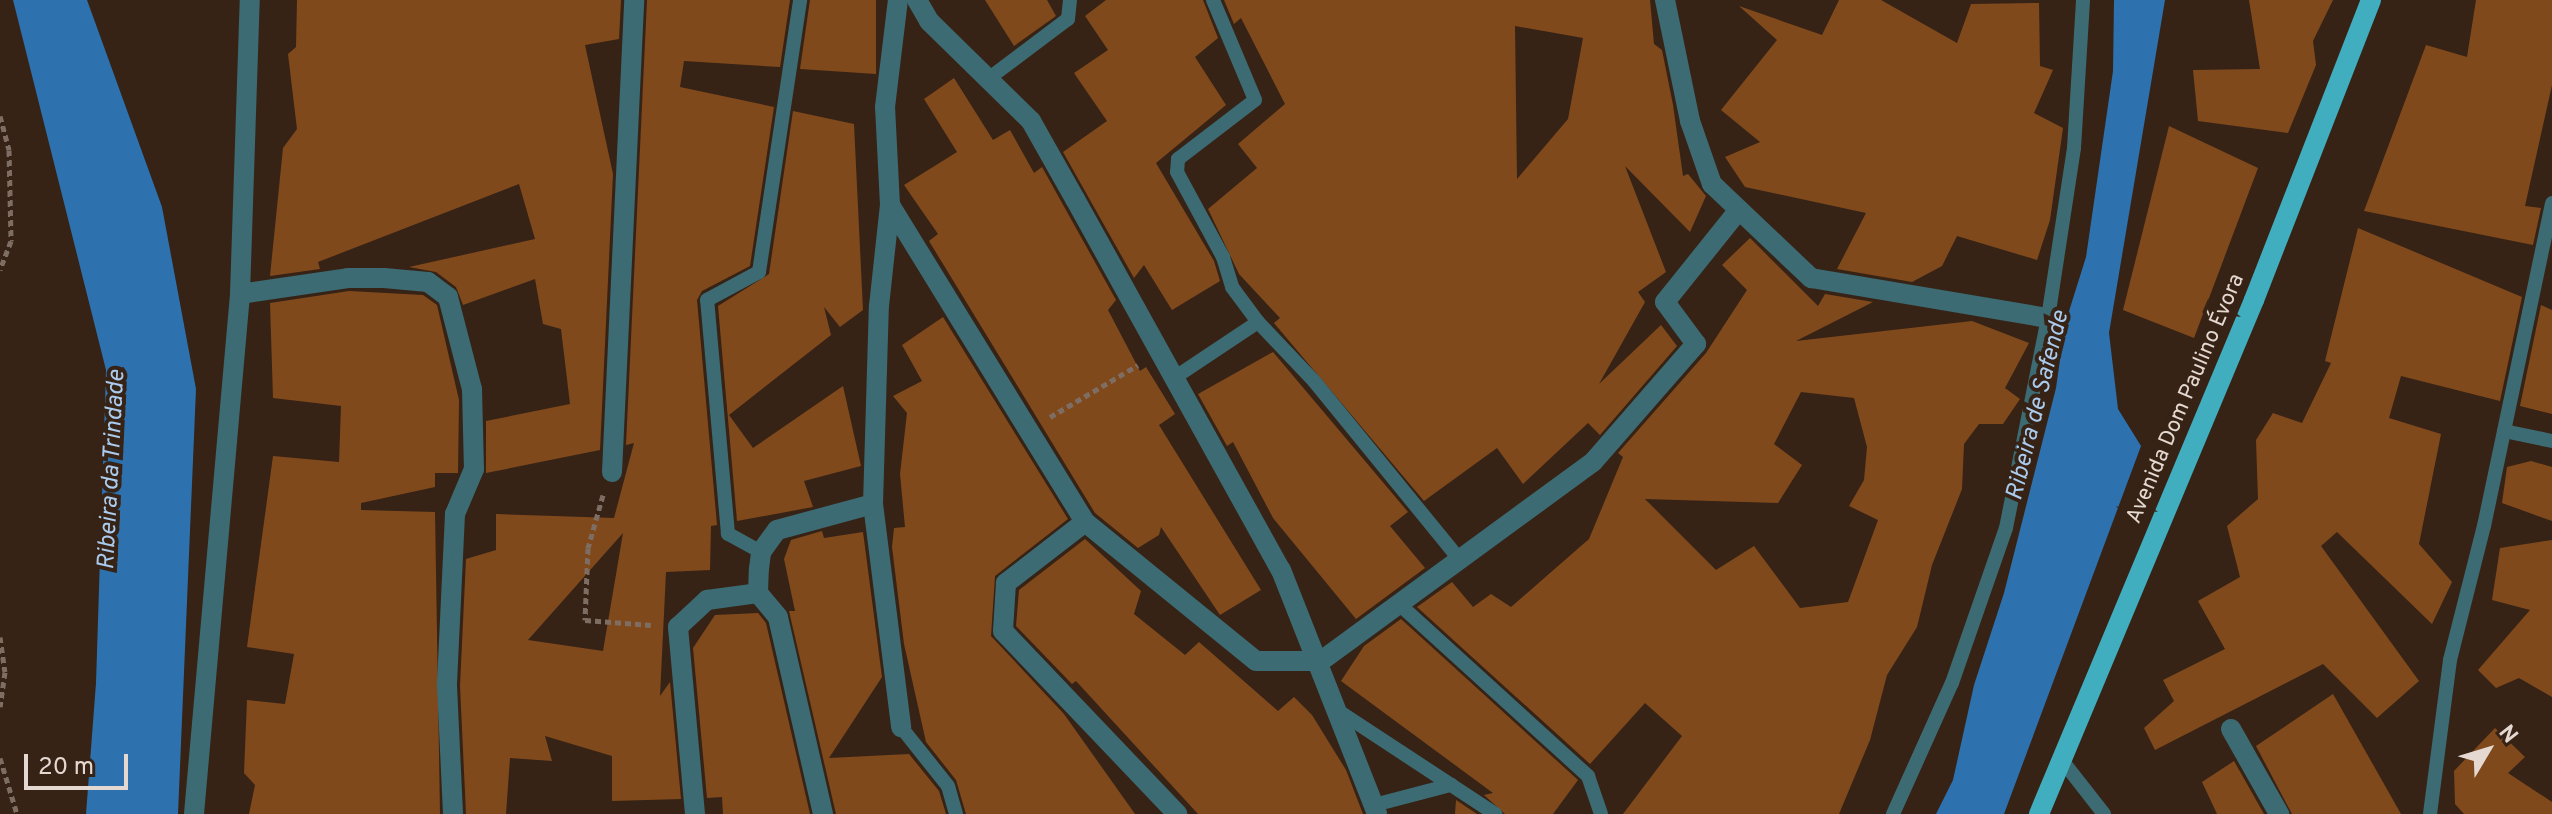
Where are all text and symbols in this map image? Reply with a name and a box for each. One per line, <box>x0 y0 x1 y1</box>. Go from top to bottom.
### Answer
street label: Avenida Dom Paulino Évora <box>2121 270 2251 528</box>
water label: Ribeira de Safende <box>2002 308 2076 504</box>
water label: Ribeira da Trindade <box>93 369 133 571</box>
north arrow <box>2448 710 2528 790</box>
text: N <box>2492 720 2523 749</box>
scale bar <box>28 738 132 788</box>
text: 20 m <box>38 753 94 783</box>

